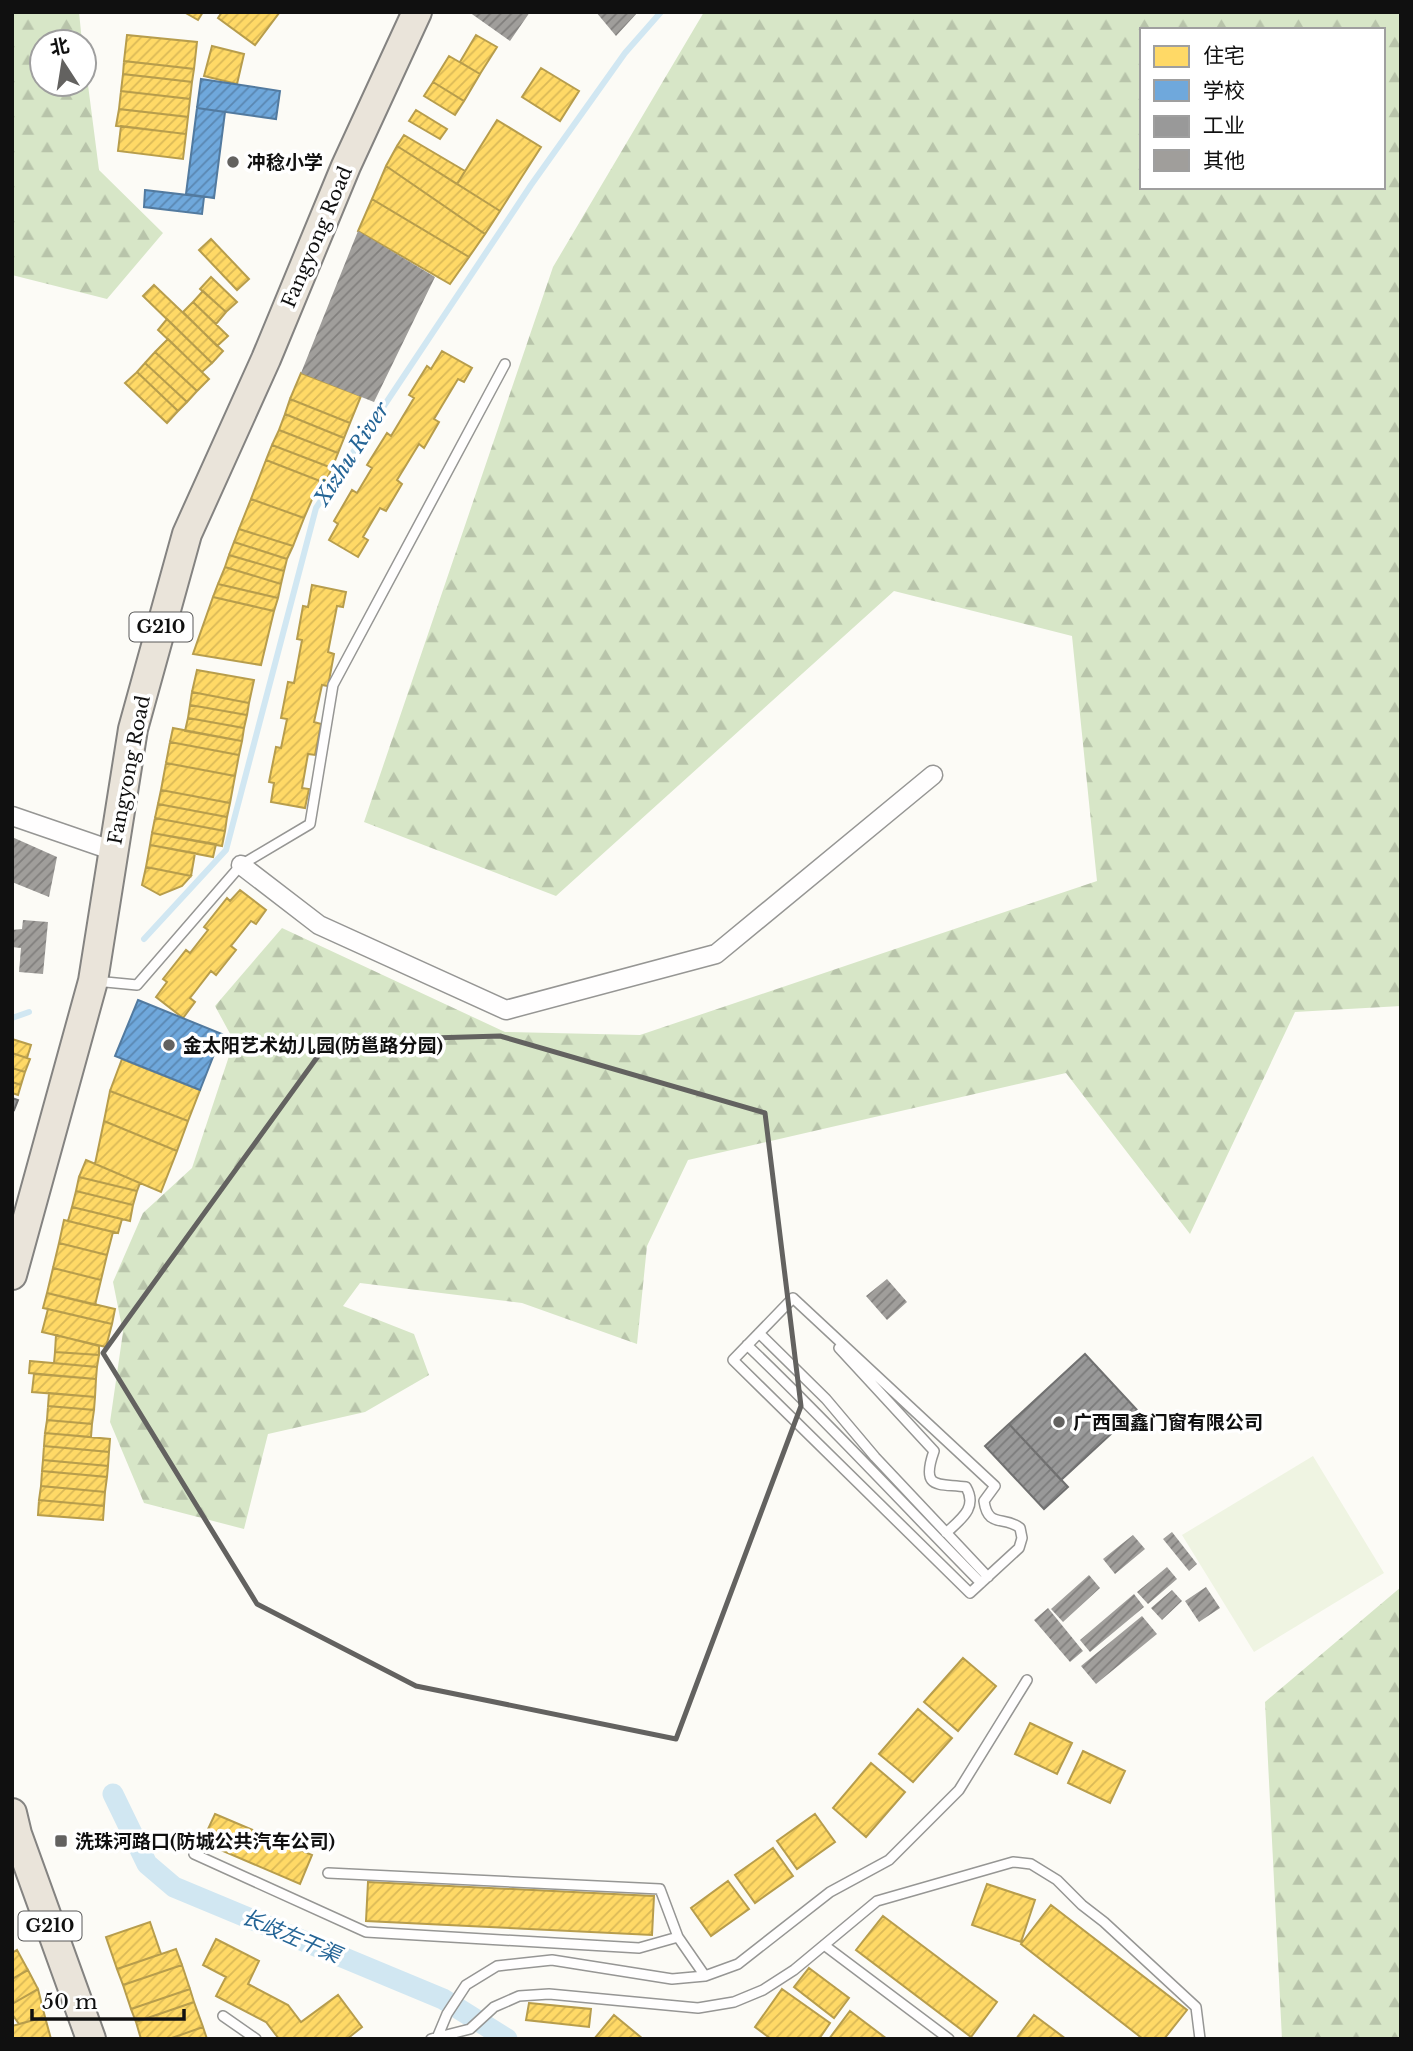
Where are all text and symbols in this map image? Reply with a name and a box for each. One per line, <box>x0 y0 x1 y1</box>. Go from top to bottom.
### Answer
north arrow <box>28 28 98 98</box>
legend <box>1140 28 1385 189</box>
text: 北 <box>48 34 71 60</box>
text: 住宅 <box>1203 43 1245 69</box>
text: 学校 <box>1203 78 1245 104</box>
text: 工业 <box>1203 113 1245 139</box>
text: 其他 <box>1203 148 1245 174</box>
place label: 冲稔小学 <box>247 151 323 174</box>
marker: 冲稔小学 <box>225 154 241 170</box>
street label: Fangyong Road <box>277 163 357 311</box>
water label: Xizhu River <box>309 396 396 511</box>
road number: G210 <box>130 612 192 642</box>
street label: Fangyong Road <box>103 693 155 847</box>
place label: 金太阳艺术幼儿园(防邕路分园) <box>183 1034 443 1057</box>
marker: 金太阳艺术幼儿园(防邕路分园) <box>161 1037 177 1053</box>
place label: 广西国鑫门窗有限公司 <box>1073 1411 1263 1434</box>
marker: 广西国鑫门窗有限公司 <box>1051 1414 1067 1430</box>
place label: 洗珠河路口(防城公共汽车公司) <box>75 1830 335 1853</box>
marker: 洗珠河路口(防城公共汽车公司) <box>53 1833 69 1849</box>
water label: 长歧左干渠 <box>238 1904 347 1970</box>
road number: G210 <box>19 1912 82 1940</box>
scale bar <box>32 1978 184 2022</box>
text: 50 m <box>42 1989 98 2015</box>

